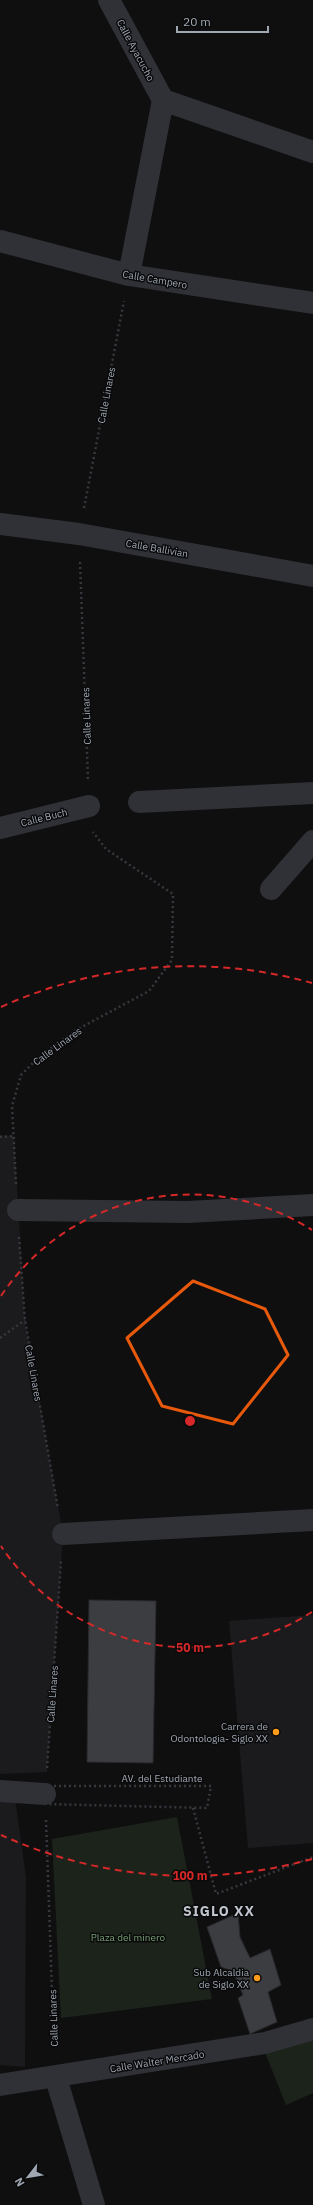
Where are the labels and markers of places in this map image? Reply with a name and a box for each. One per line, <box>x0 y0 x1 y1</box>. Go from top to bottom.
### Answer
centre of rings <box>183 1414 197 1428</box>
place label: Carrera de Odontologia- Siglo XX <box>171 1720 269 1745</box>
marker: Carrera de Odontologia- Siglo XX <box>271 1727 281 1737</box>
place label: Sub Alcaldia de Siglo XX <box>193 1966 250 1991</box>
marker: Sub Alcaldia de Siglo XX <box>252 1973 262 1983</box>

